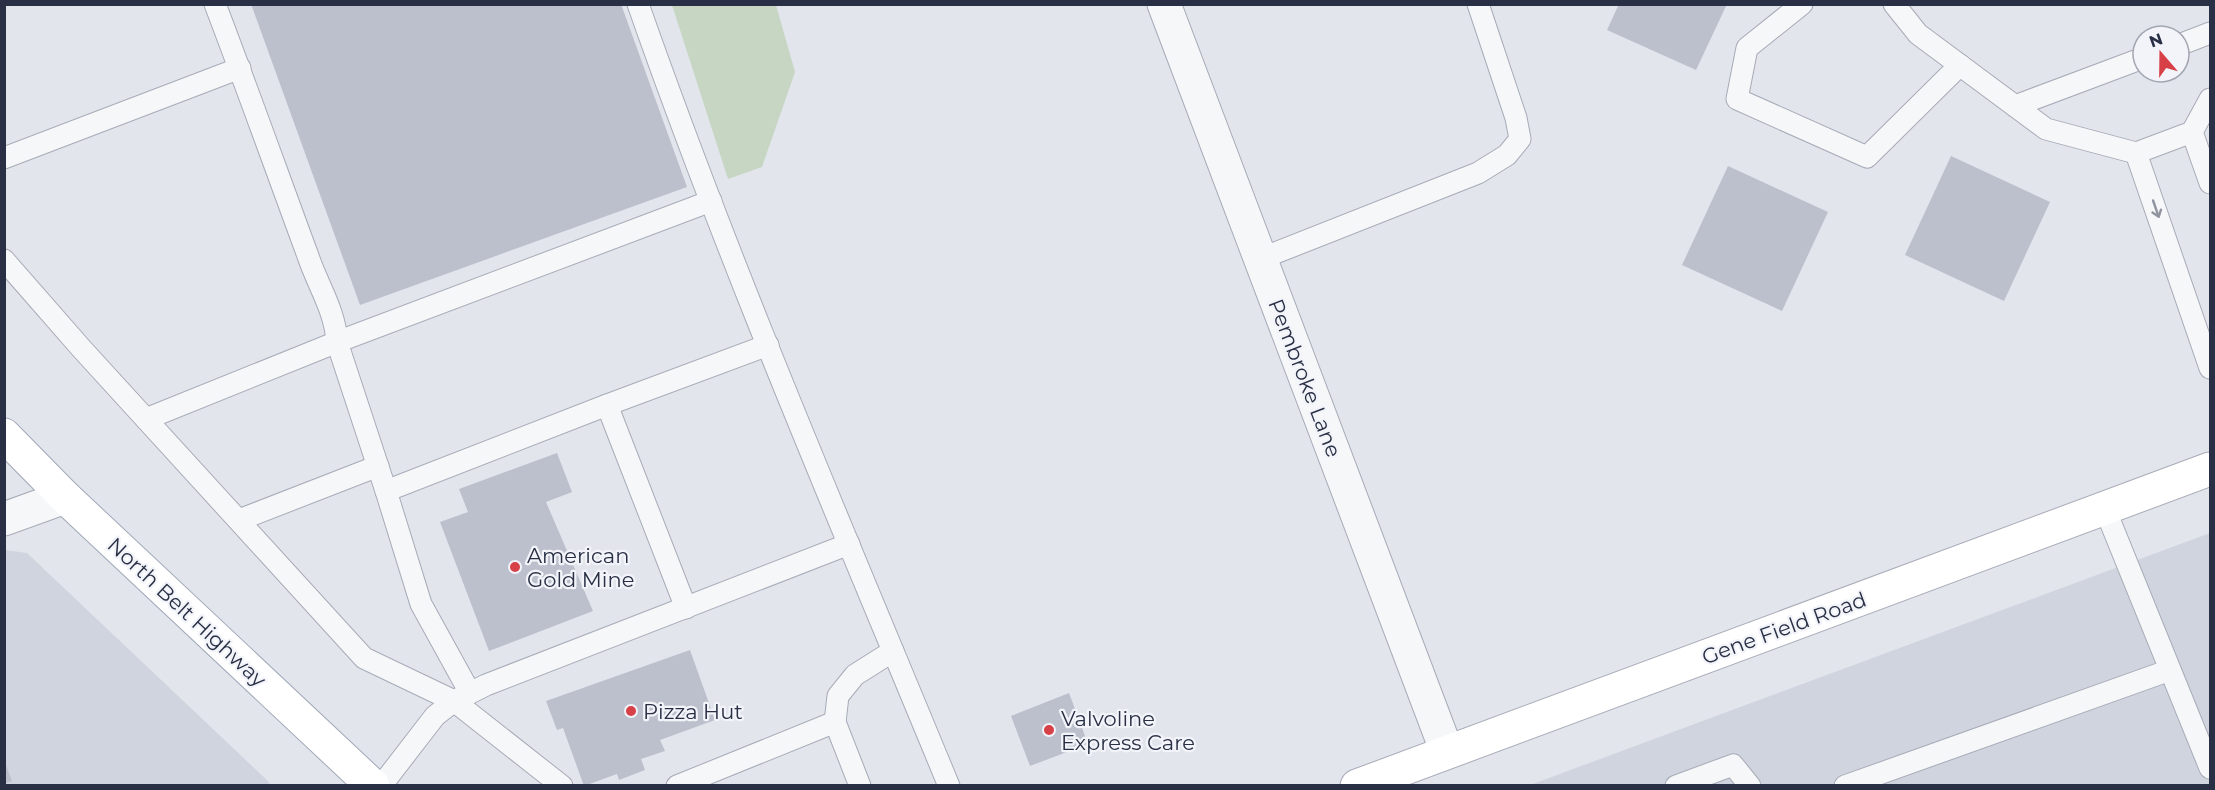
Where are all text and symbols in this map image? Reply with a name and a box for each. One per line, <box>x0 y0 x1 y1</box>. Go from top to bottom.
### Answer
north arrow <box>2131 24 2191 84</box>
text: N <box>2147 29 2165 52</box>
one-way arrow <box>2151 199 2162 217</box>
street label: Pembroke Lane <box>1263 295 1347 461</box>
street label: North Belt Highway <box>103 532 272 692</box>
place label: American Gold Mine <box>527 543 634 592</box>
marker: American Gold Mine <box>508 560 522 574</box>
street label: Gene Field Road <box>1698 587 1870 669</box>
place label: Pizza Hut <box>643 699 743 724</box>
marker: Pizza Hut <box>624 704 638 718</box>
place label: Valvoline Express Care <box>1061 706 1195 755</box>
marker: Valvoline Express Care <box>1042 723 1056 737</box>

